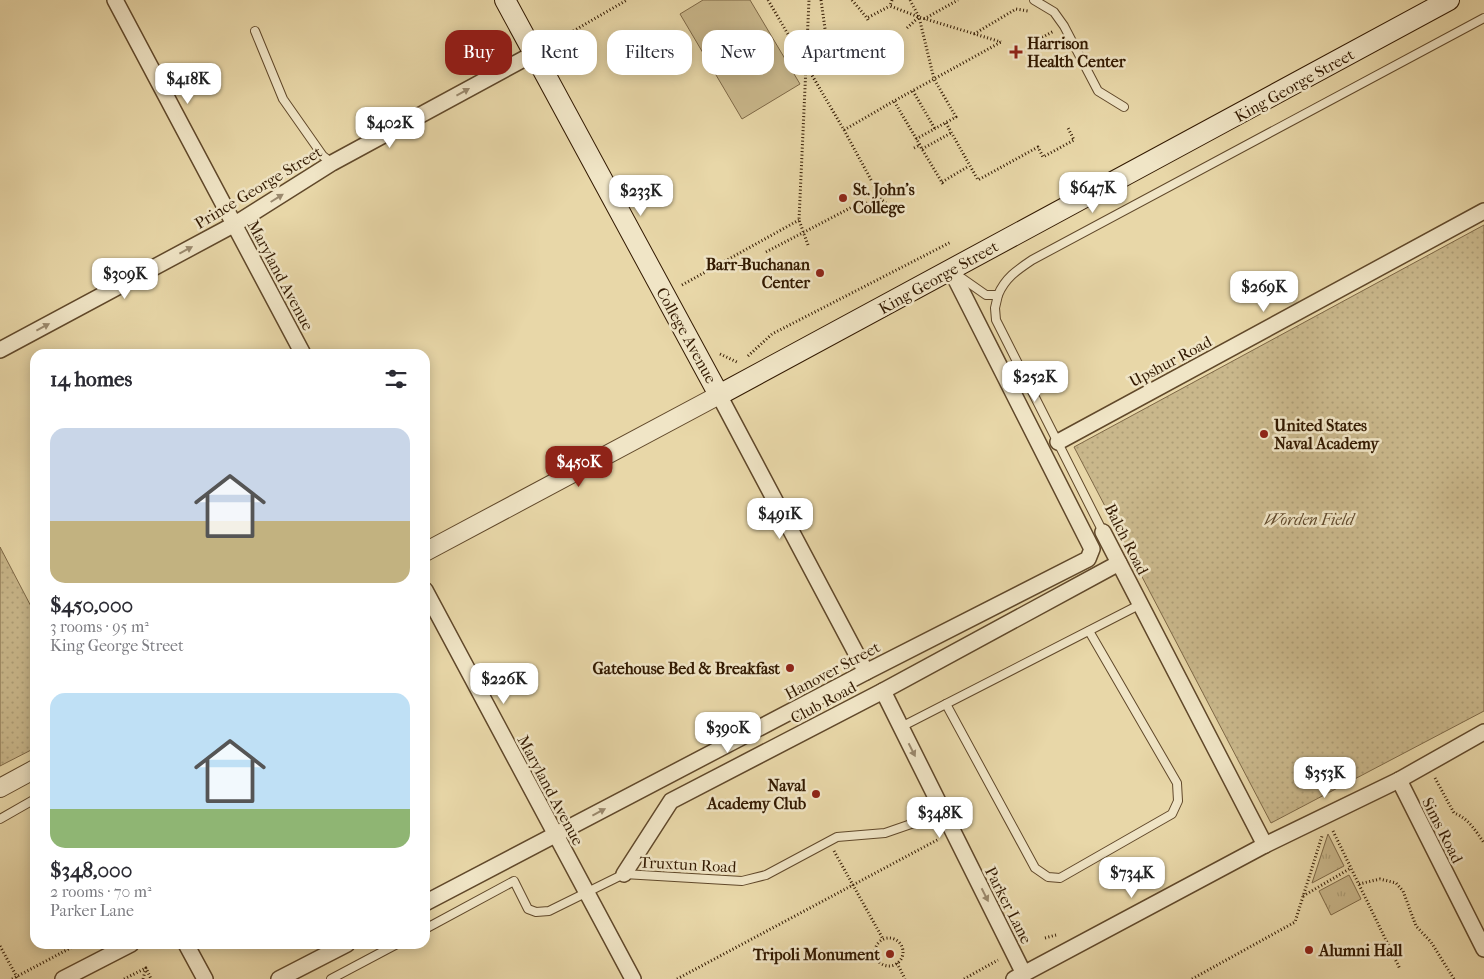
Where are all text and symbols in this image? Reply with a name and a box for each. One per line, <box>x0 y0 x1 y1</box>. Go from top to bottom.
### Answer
chip: Buy <box>445 30 512 75</box>
chip: Rent <box>522 30 597 75</box>
chip: Filters <box>607 30 692 75</box>
chip: New <box>702 30 774 75</box>
chip: Apartment <box>784 30 904 75</box>
place label: Harrison Health Center <box>1027 34 1127 71</box>
marker: Harrison Health Center <box>1009 45 1023 59</box>
street label: King George Street <box>1231 45 1358 126</box>
pin: $418K <box>153 62 223 105</box>
text: $418K <box>166 69 210 88</box>
one-way arrow <box>457 87 470 96</box>
pin: $402K <box>355 106 425 149</box>
text: $402K <box>367 113 413 132</box>
street label: Prince George Street <box>191 142 325 233</box>
pin: $647K <box>1058 172 1128 214</box>
pin: $233K <box>606 174 676 217</box>
text: $647K <box>1070 178 1116 197</box>
place label: St. John's College <box>853 180 915 218</box>
text: $233K <box>620 181 662 200</box>
marker: St. John's College <box>837 192 849 204</box>
one-way arrow <box>270 193 283 202</box>
street label: Maryland Avenue <box>244 217 318 334</box>
street label: King George Street <box>875 237 1002 318</box>
one-way arrow <box>179 246 193 254</box>
place label: Barr-Buchanan Center <box>706 255 811 292</box>
pin: $309K <box>90 258 160 300</box>
text: $309K <box>103 264 147 283</box>
marker: Barr-Buchanan Center <box>814 267 826 279</box>
pin: $269K <box>1229 270 1299 313</box>
text: $269K <box>1241 277 1287 296</box>
street label: College Avenue <box>652 284 721 387</box>
one-way arrow <box>36 323 50 331</box>
street label: Upshur Road <box>1126 332 1215 391</box>
pin: $252K <box>1000 360 1070 403</box>
icon: filters <box>382 365 410 393</box>
text: 14 homes <box>50 367 132 391</box>
text: $252K <box>1013 367 1057 386</box>
place label: United States Naval Academy <box>1273 416 1380 454</box>
marker: United States Naval Academy <box>1258 428 1270 440</box>
pin: $450K <box>544 446 614 488</box>
text: $450K <box>556 452 602 471</box>
icon: home <box>185 461 275 551</box>
pin: $491K <box>745 498 815 540</box>
street label: Balch Road <box>1101 501 1153 578</box>
text: $491K <box>758 504 802 523</box>
park label: Worden Field <box>1264 510 1356 529</box>
text: $450,000 <box>50 593 133 617</box>
text: 3 rooms · 95 m² <box>50 617 149 636</box>
text: King George Street <box>50 636 184 655</box>
street label: Hanover Street <box>781 637 883 704</box>
place label: Gatehouse Bed & Breakfast <box>592 659 780 678</box>
pin: $226K <box>469 662 539 705</box>
marker: Gatehouse Bed & Breakfast <box>784 662 796 674</box>
text: $226K <box>481 669 527 688</box>
street label: Club Road <box>787 677 860 728</box>
pin: $390K <box>693 712 763 754</box>
text: $390K <box>706 718 750 737</box>
icon: home <box>185 726 275 816</box>
street label: Maryland Avenue <box>514 732 588 849</box>
one-way arrow <box>908 743 916 757</box>
pin: $353K <box>1290 756 1360 799</box>
text: $353K <box>1305 763 1345 782</box>
place label: Naval Academy Club <box>706 776 807 814</box>
marker: Naval Academy Club <box>810 788 822 800</box>
street label: Sims Road <box>1418 794 1467 867</box>
pin: $348K <box>905 796 975 839</box>
text: $348K <box>918 803 962 822</box>
one-way arrow <box>593 808 606 817</box>
street label: Truxtun Road <box>639 852 737 877</box>
pin: $734K <box>1097 856 1167 899</box>
text: $348,000 <box>50 858 132 882</box>
text: $734K <box>1110 863 1154 882</box>
street label: Parker Lane <box>981 864 1036 947</box>
text: 2 rooms · 70 m² <box>50 882 152 901</box>
one-way arrow <box>981 888 989 903</box>
text: Parker Lane <box>50 901 134 920</box>
place label: Alumni Hall <box>1318 941 1403 960</box>
marker: Alumni Hall <box>1303 944 1315 956</box>
place label: Tripoli Monument <box>752 945 880 965</box>
marker: Tripoli Monument <box>884 948 896 960</box>

